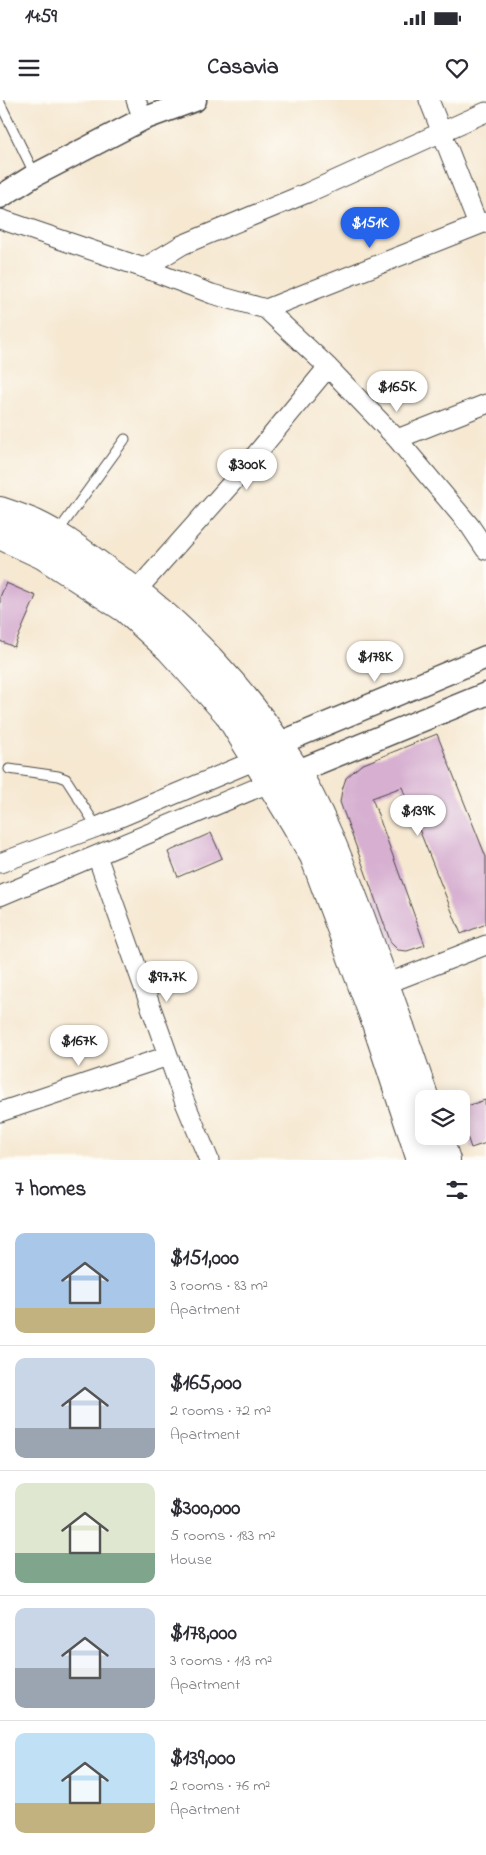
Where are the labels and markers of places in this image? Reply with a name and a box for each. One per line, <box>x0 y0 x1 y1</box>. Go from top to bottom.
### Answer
pin: $151K <box>335 206 405 249</box>
pin: $165K <box>362 370 432 413</box>
pin: $300K <box>212 448 282 491</box>
pin: $178K <box>340 640 410 683</box>
pin: $139K <box>383 794 453 837</box>
pin: $97.7K <box>126 960 208 1003</box>
pin: $167K <box>44 1024 114 1067</box>

